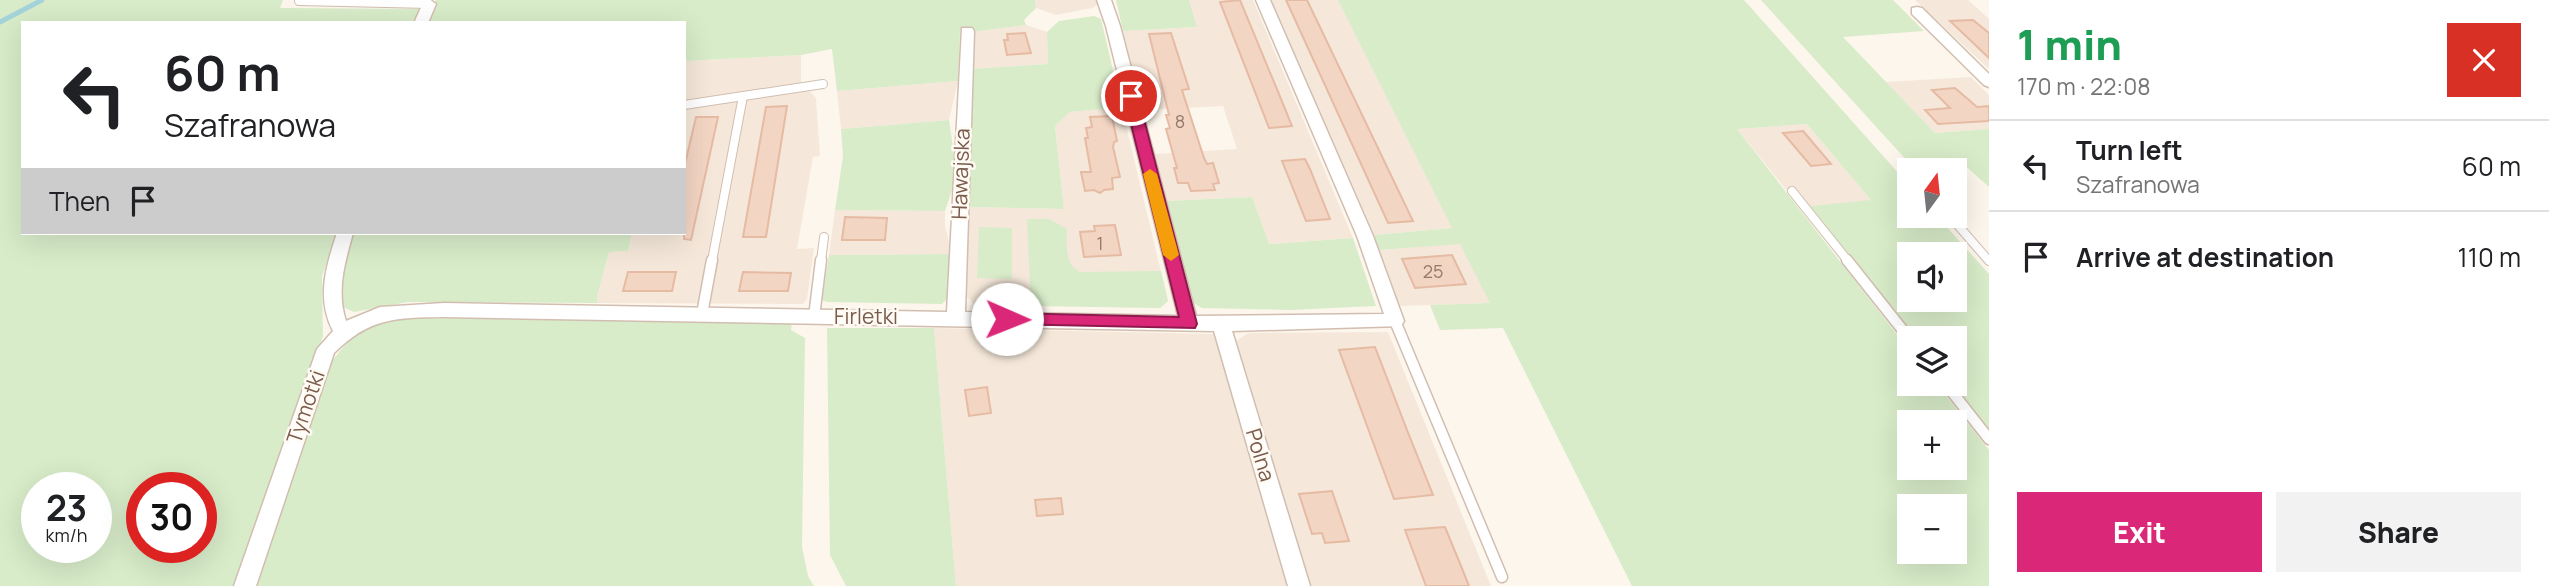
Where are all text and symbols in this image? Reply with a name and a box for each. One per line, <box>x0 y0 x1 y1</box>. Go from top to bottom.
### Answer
text: 1 min <box>2017 15 2122 73</box>
button: close <box>2447 23 2521 97</box>
text: 60 m <box>164 39 281 106</box>
icon: left <box>49 49 140 140</box>
pin <box>1101 66 1161 126</box>
text: 170 m · 22:08 <box>2017 70 2151 102</box>
icon: arrive <box>1112 77 1150 115</box>
text: Szafranowa <box>164 103 336 147</box>
house number: 8 <box>1175 109 1185 133</box>
street label: Hawajska <box>944 128 976 220</box>
text: Turn left <box>2076 132 2183 168</box>
icon: left <box>2017 147 2055 185</box>
text: 60 m <box>2462 148 2521 184</box>
north arrow <box>1897 158 1967 228</box>
map controls <box>1897 158 1967 564</box>
text: Szafranowa <box>2076 168 2200 200</box>
icon: arrive <box>124 182 162 220</box>
text: Then <box>49 183 110 219</box>
house number: 1 <box>1096 231 1104 255</box>
icon: arrive <box>2017 238 2055 276</box>
text: Arrive at destination <box>2076 239 2334 275</box>
text: 110 m <box>2458 239 2521 275</box>
button: sound <box>1897 242 1967 312</box>
house number: 25 <box>1423 259 1443 283</box>
position arrow <box>970 282 1044 356</box>
street label: Firletki <box>834 302 898 330</box>
button: layers <box>1897 326 1967 396</box>
street label: Tymotki <box>279 366 331 447</box>
button: + <box>1897 410 1967 480</box>
street label: Polna <box>1240 425 1282 485</box>
speed limit sign: 30 <box>126 472 217 563</box>
text: 23 <box>46 484 87 532</box>
button: Exit <box>2017 492 2262 572</box>
button: Share <box>2276 492 2521 572</box>
button: − <box>1897 494 1967 564</box>
text: km/h <box>46 523 87 547</box>

